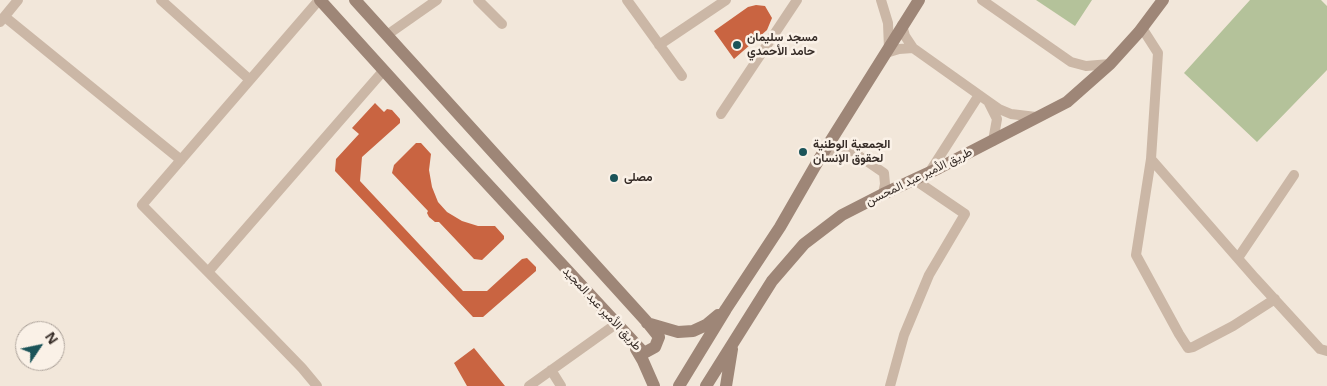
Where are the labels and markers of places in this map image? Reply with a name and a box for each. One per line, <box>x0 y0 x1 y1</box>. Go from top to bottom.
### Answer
place label: مسجد سليمان حامد الأحمدي <box>747 31 818 59</box>
marker: مسجد سليمان حامد الأحمدي <box>731 39 743 51</box>
place label: الجمعية الوطنية لحقوق الإنسان <box>813 138 890 166</box>
marker: الجمعية الوطنية لحقوق الإنسان <box>797 146 809 158</box>
place label: مصلى <box>624 171 653 185</box>
marker: مصلى <box>608 172 620 184</box>

